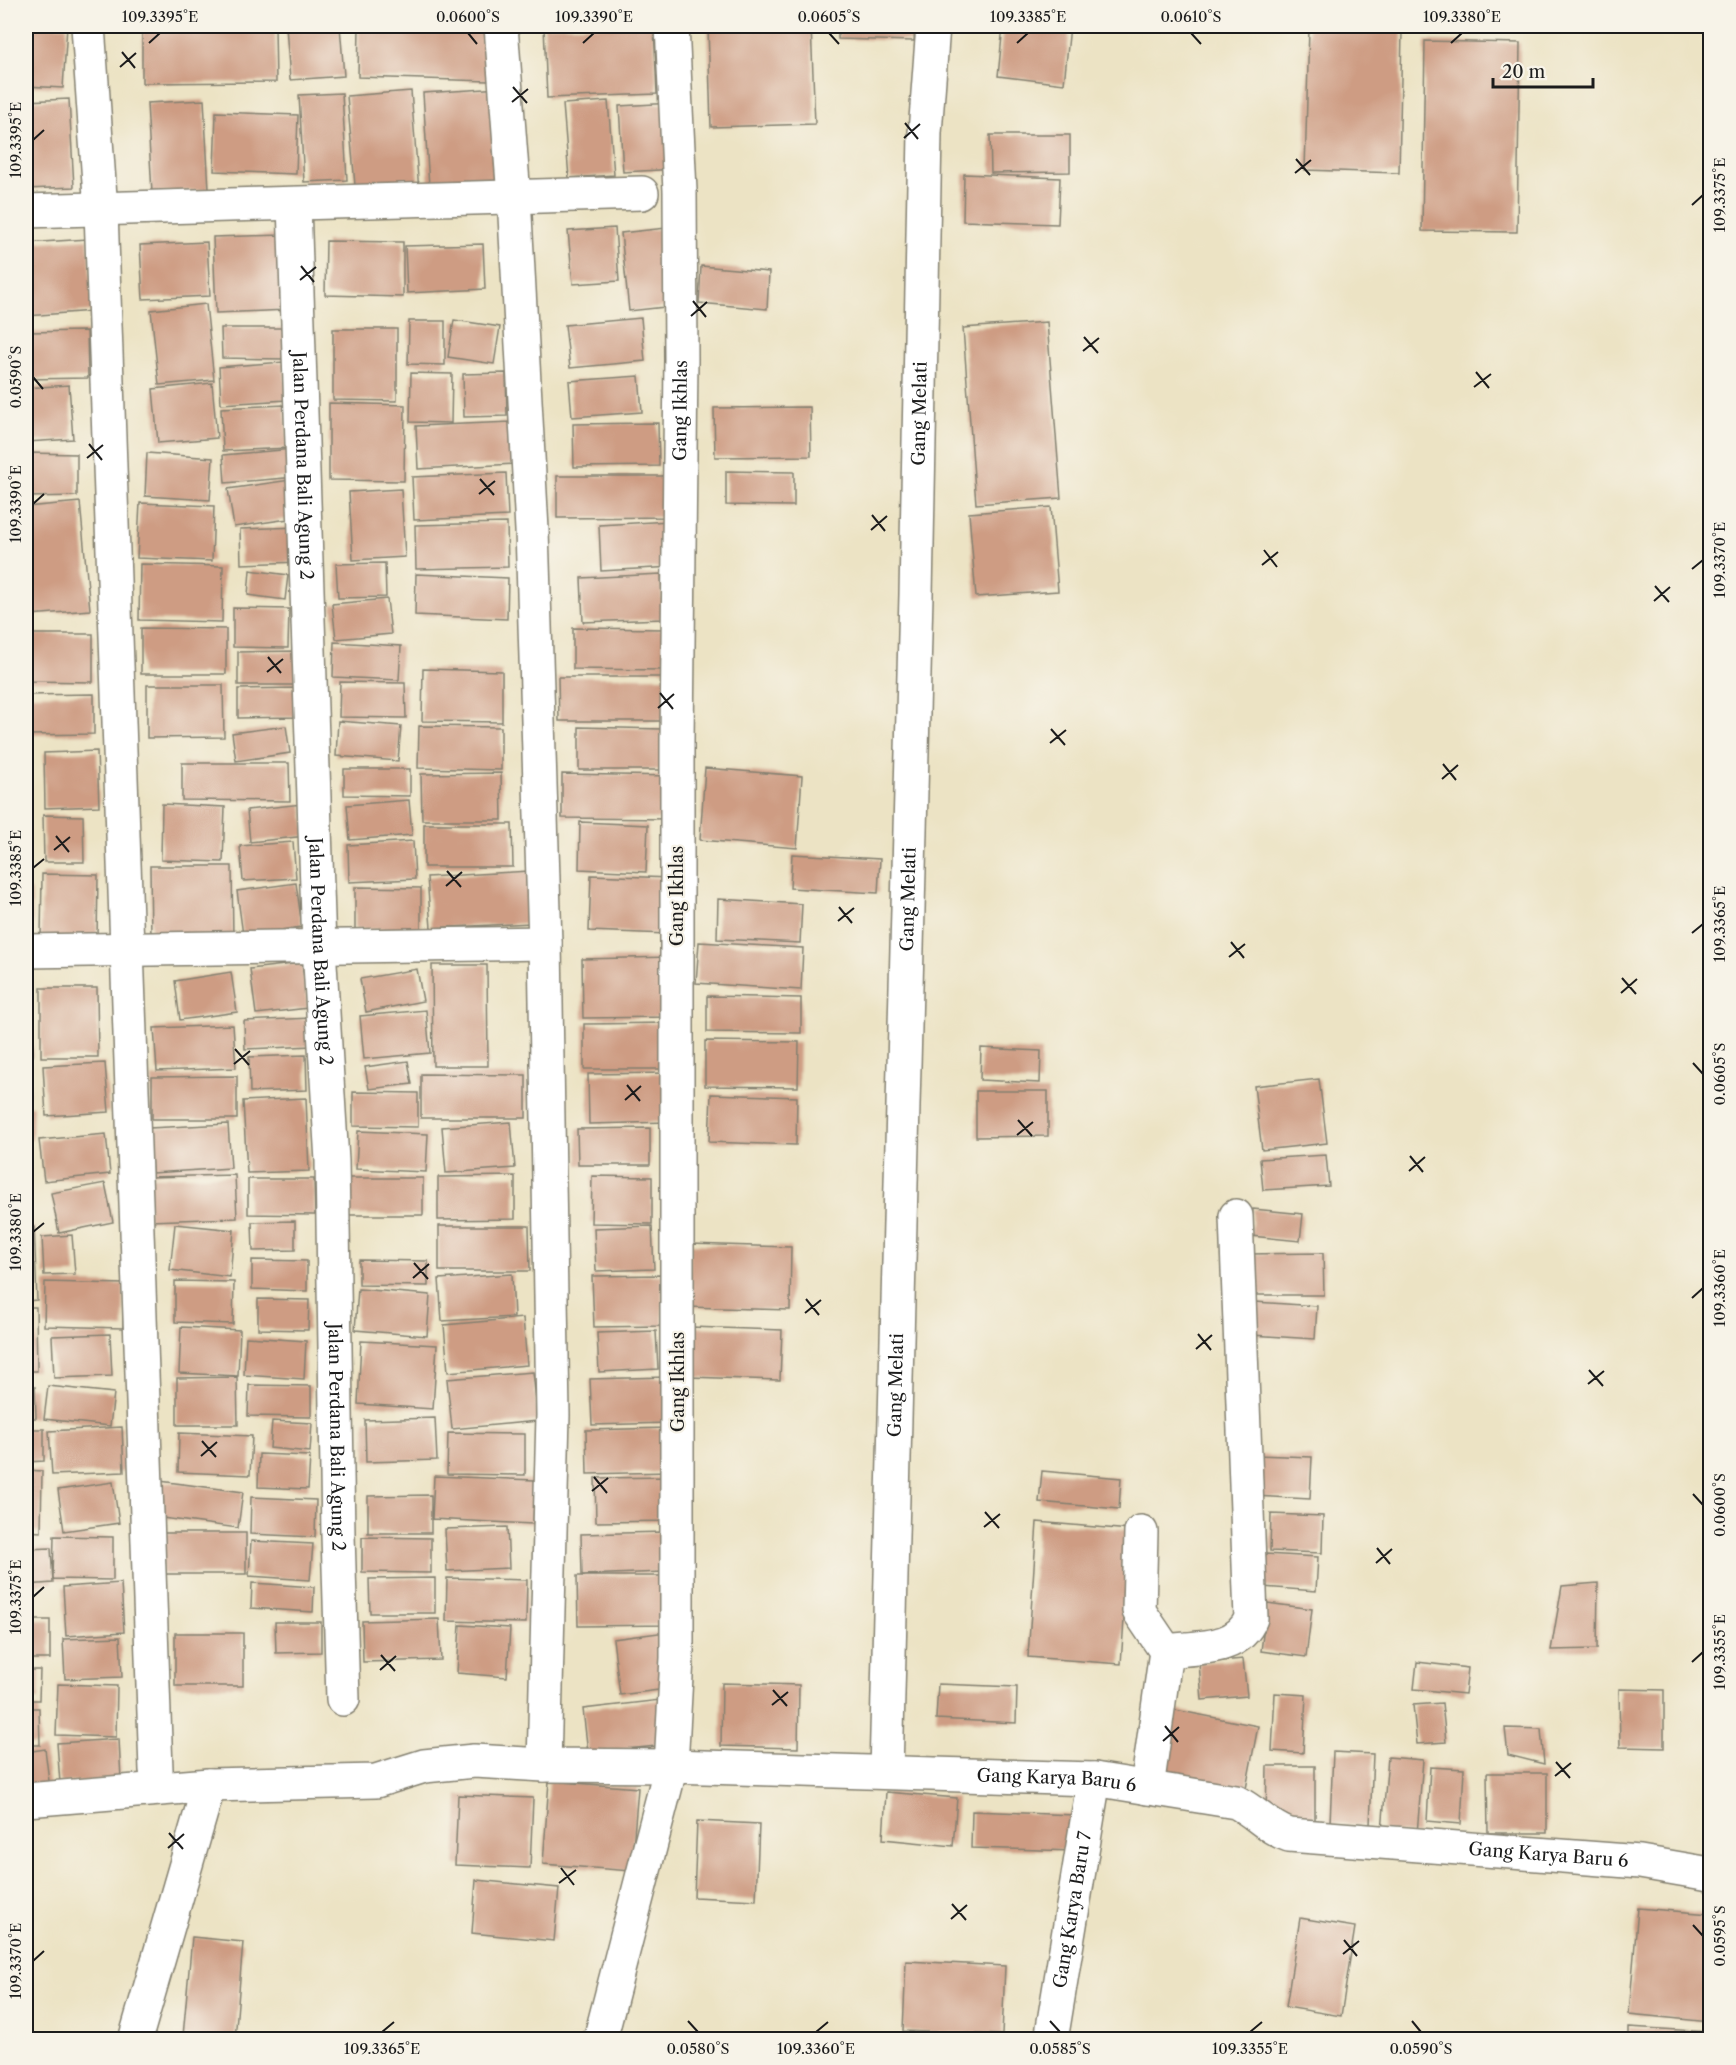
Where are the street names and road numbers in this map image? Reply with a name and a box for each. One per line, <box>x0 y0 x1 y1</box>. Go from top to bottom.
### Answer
street label: Jalan Perdana Bali Agung 2 <box>288 348 318 580</box>
street label: Gang Ikhlas <box>669 360 692 461</box>
street label: Gang Melati <box>908 361 932 466</box>
street label: Jalan Perdana Bali Agung 2 <box>304 834 337 1066</box>
street label: Gang Ikhlas <box>666 846 688 946</box>
street label: Gang Melati <box>896 846 921 952</box>
street label: Jalan Perdana Bali Agung 2 <box>324 1320 349 1552</box>
street label: Gang Ikhlas <box>667 1332 689 1432</box>
street label: Gang Melati <box>884 1332 908 1437</box>
street label: Gang Karya Baru 6 <box>976 1764 1138 1797</box>
street label: Gang Karya Baru 7 <box>1049 1830 1096 1990</box>
street label: Gang Karya Baru 6 <box>1468 1838 1629 1872</box>

